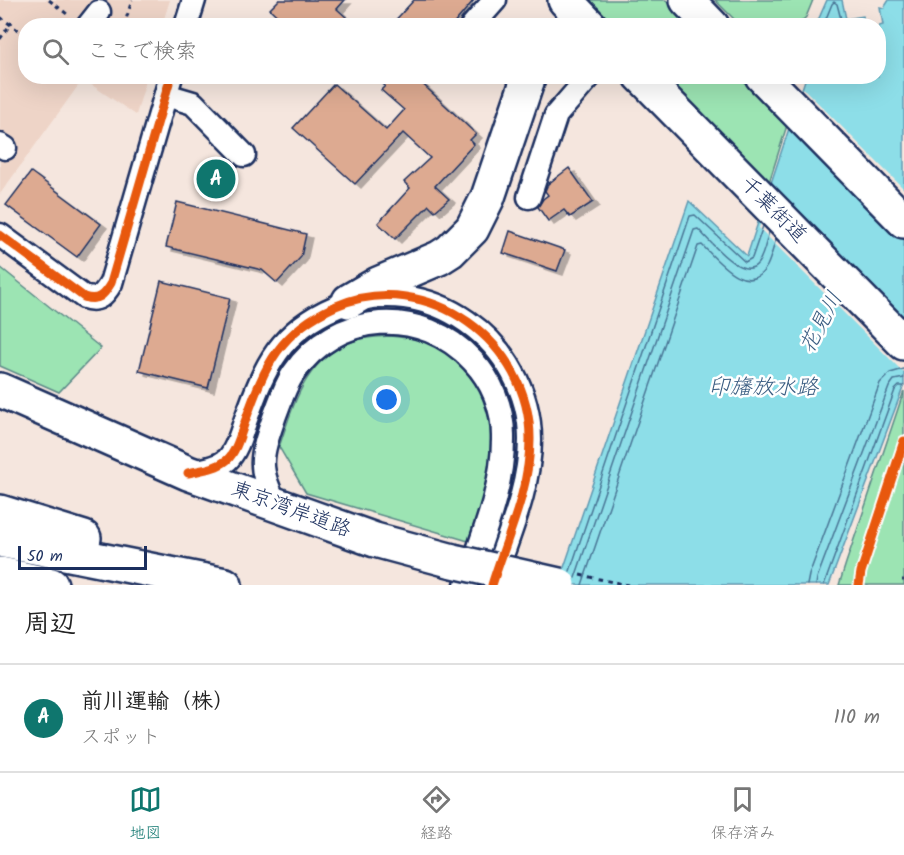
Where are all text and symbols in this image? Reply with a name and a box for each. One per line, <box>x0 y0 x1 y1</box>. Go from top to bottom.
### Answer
search box <box>18 18 886 84</box>
icon: search <box>39 35 72 68</box>
text: ここで検索 <box>87 35 197 70</box>
pin: A <box>196 156 236 201</box>
street label: 千葉街道 <box>732 169 814 251</box>
water label: 花見川 <box>791 286 853 360</box>
water label: 印旛放水路 <box>708 371 820 406</box>
your location <box>372 385 401 414</box>
street label: 東京湾岸道路 <box>226 473 356 547</box>
scale bar <box>18 543 147 570</box>
text: 50 m <box>27 544 63 569</box>
text: 周辺 <box>24 604 76 646</box>
text: 前川運輸（株） <box>81 685 235 720</box>
text: A <box>37 702 50 734</box>
text: 110 m <box>834 702 880 734</box>
text: スポット <box>81 722 161 754</box>
tab: 地図 <box>129 783 162 846</box>
tab: 経路 <box>420 783 453 846</box>
tab: 保存済み <box>711 783 775 846</box>

